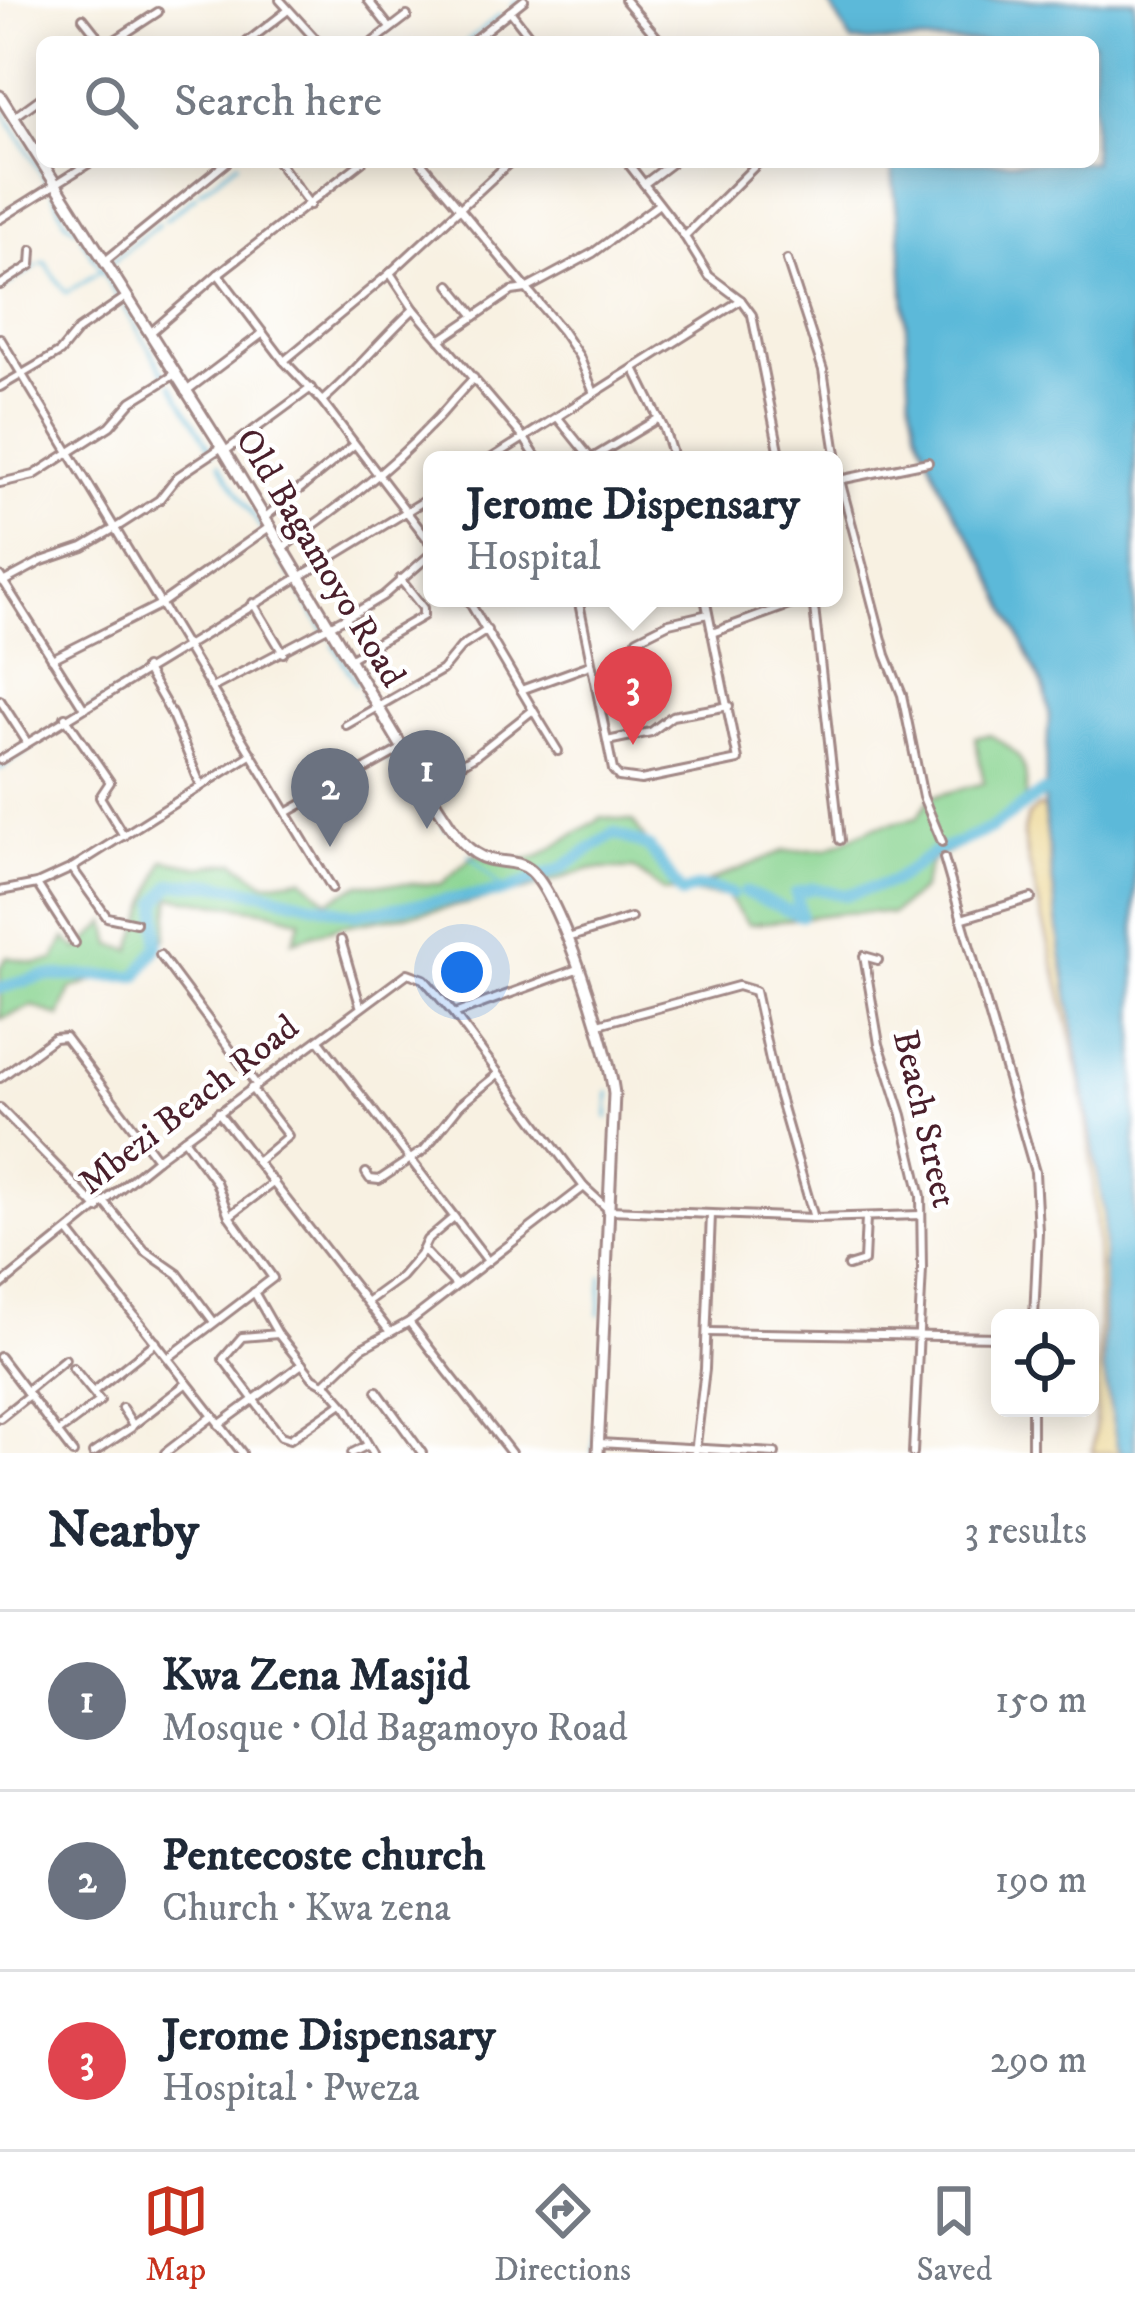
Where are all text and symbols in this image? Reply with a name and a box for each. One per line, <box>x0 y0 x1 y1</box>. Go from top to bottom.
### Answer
search box <box>36 36 1099 168</box>
icon: search <box>78 69 144 135</box>
text: Search here <box>174 74 382 130</box>
street label: Old Bagamoyo Road <box>225 421 415 696</box>
popup <box>423 451 843 607</box>
text: Jerome Dispensary <box>466 477 800 533</box>
text: Hospital <box>466 533 601 582</box>
pin: 3 <box>594 646 672 745</box>
pin: 1 <box>388 730 466 829</box>
pin: 2 <box>291 748 369 847</box>
your location <box>432 942 492 1002</box>
street label: Mbezi Beach Road <box>70 1005 308 1205</box>
street label: Beach Street <box>882 1026 966 1212</box>
map controls <box>991 1309 1099 1417</box>
button: locate <box>991 1309 1099 1417</box>
text: Nearby <box>48 1499 199 1563</box>
text: 3 results <box>964 1507 1087 1556</box>
text: Kwa Zena Masjid <box>162 1648 470 1704</box>
text: 1 <box>80 1676 94 1725</box>
text: 150 m <box>995 1676 1087 1725</box>
text: Mosque · Old Bagamoyo Road <box>162 1704 628 1753</box>
text: Pentecoste church <box>162 1828 485 1884</box>
text: 2 <box>77 1856 97 1905</box>
text: 190 m <box>995 1856 1087 1905</box>
text: Church · Kwa zena <box>162 1884 451 1933</box>
text: Jerome Dispensary <box>162 2008 495 2064</box>
text: 3 <box>80 2036 94 2085</box>
text: 290 m <box>990 2036 1087 2085</box>
text: Hospital · Pweza <box>162 2064 420 2113</box>
tab: Map <box>143 2178 209 2291</box>
tab: Directions <box>494 2178 631 2291</box>
tab: Saved <box>916 2178 992 2291</box>

